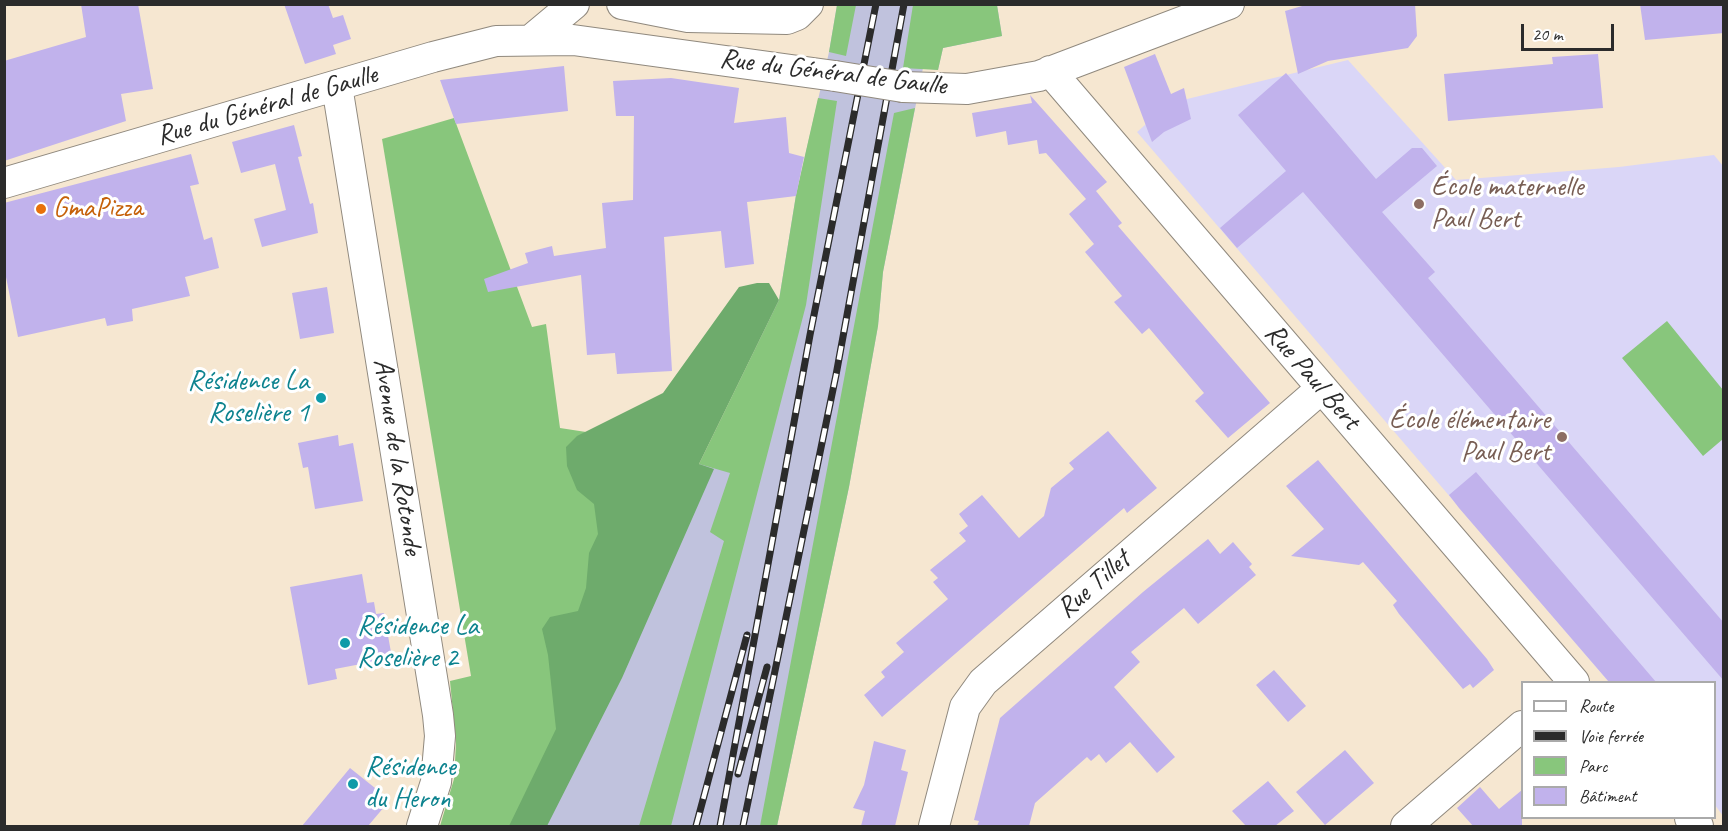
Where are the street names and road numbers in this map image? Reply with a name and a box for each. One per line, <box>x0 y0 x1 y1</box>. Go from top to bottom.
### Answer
street label: Rue du Général de Gaulle <box>718 42 948 104</box>
street label: Rue du Général de Gaulle <box>153 58 381 154</box>
street label: Rue Paul Bert <box>1257 317 1367 437</box>
street label: Avenue de la Rotonde <box>365 356 429 558</box>
street label: Rue Tillet <box>1050 544 1138 626</box>

